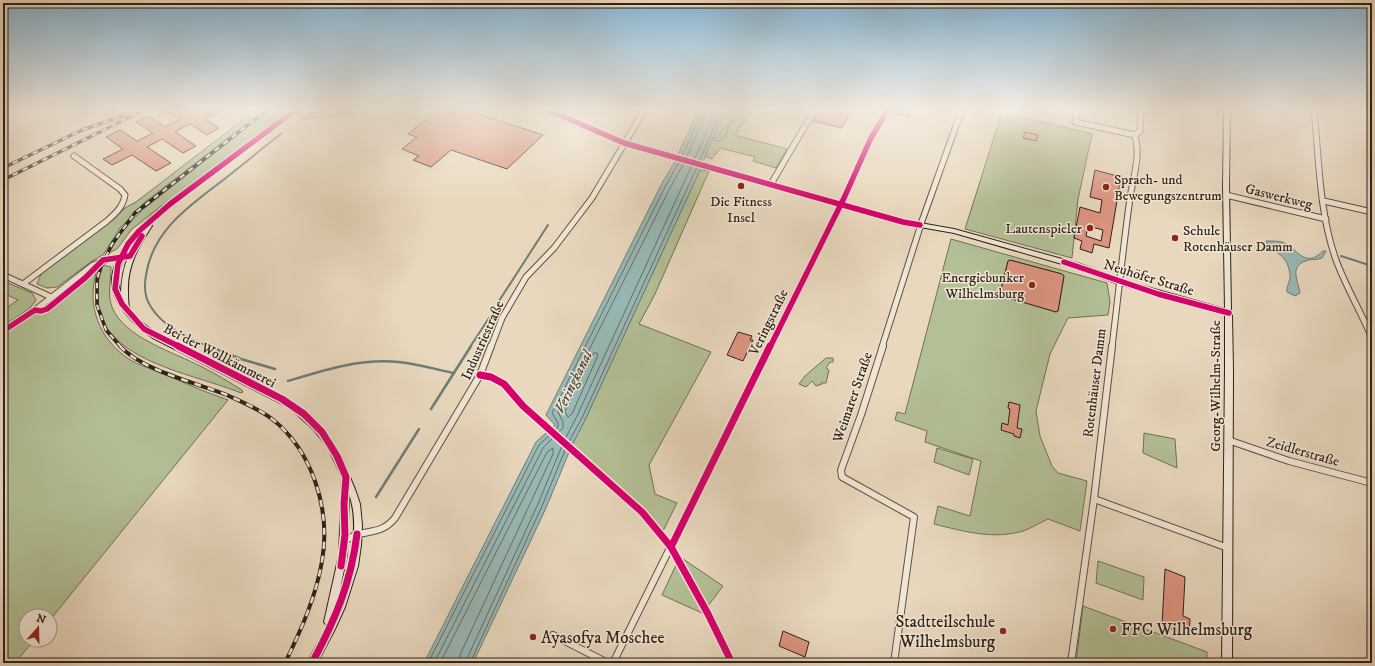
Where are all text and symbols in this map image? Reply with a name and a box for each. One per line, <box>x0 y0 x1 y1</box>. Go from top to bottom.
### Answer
place label: Sprach- und Bewegungszentrum <box>1114 171 1222 205</box>
street label: Gaswerkweg <box>1243 180 1314 214</box>
marker: Die Fitness Insel <box>736 181 746 191</box>
marker: Sprach- und Bewegungszentrum <box>1101 182 1111 192</box>
place label: Die Fitness Insel <box>710 193 772 227</box>
place label: Lautenspieler <box>1005 220 1083 238</box>
place label: Schule Rotenhäuser Damm <box>1183 222 1293 256</box>
marker: Lautenspieler <box>1085 223 1095 233</box>
marker: Schule Rotenhäuser Damm <box>1170 233 1180 243</box>
street label: Neuhöfer Straße <box>1101 256 1196 300</box>
place label: Energiebunker Wilhelmsburg <box>941 269 1025 303</box>
marker: Energiebunker Wilhelmsburg <box>1027 280 1037 290</box>
street label: Veringstraße <box>745 286 793 359</box>
street label: Industriestraße <box>457 298 509 383</box>
street label: Bei der Wollkämmerei <box>160 320 279 392</box>
street label: Georg-Wilhelm-Straße <box>1207 320 1225 452</box>
street label: Rotenhäuser Damm <box>1079 327 1111 439</box>
water label: Veringkanal <box>550 346 598 417</box>
street label: Weimarer Straße <box>829 350 877 446</box>
street label: Zeidlerstraße <box>1264 433 1342 471</box>
north arrow <box>18 608 58 648</box>
text: N <box>34 611 48 628</box>
place label: Stadtteilschule Wilhelmsburg <box>895 611 996 653</box>
place label: FFC Wilhelmsburg <box>1121 619 1253 641</box>
marker: FFC Wilhelmsburg <box>1108 624 1118 634</box>
marker: Stadtteilschule Wilhelmsburg <box>998 626 1008 636</box>
place label: Ayasofya Moschee <box>541 627 665 649</box>
marker: Ayasofya Moschee <box>528 632 538 642</box>

